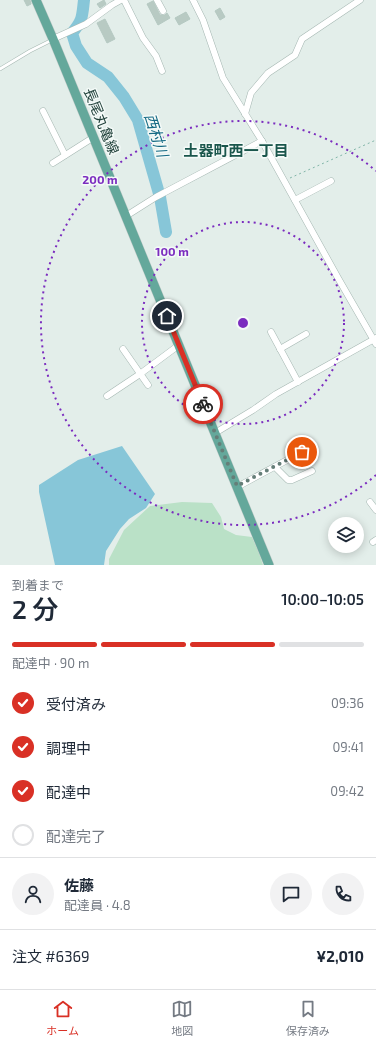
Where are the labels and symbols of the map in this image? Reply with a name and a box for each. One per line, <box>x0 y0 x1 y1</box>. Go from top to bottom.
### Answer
street label: 長尾丸亀線 <box>81 85 123 157</box>
water label: 西村川 <box>141 111 173 161</box>
district label: 土器町西一丁目 <box>183 141 289 159</box>
text: 200 m <box>82 172 118 186</box>
text: 100 m <box>155 244 189 258</box>
pin <box>150 299 184 333</box>
centre of rings <box>236 316 250 330</box>
courier <box>183 384 223 424</box>
pin <box>285 435 319 469</box>

